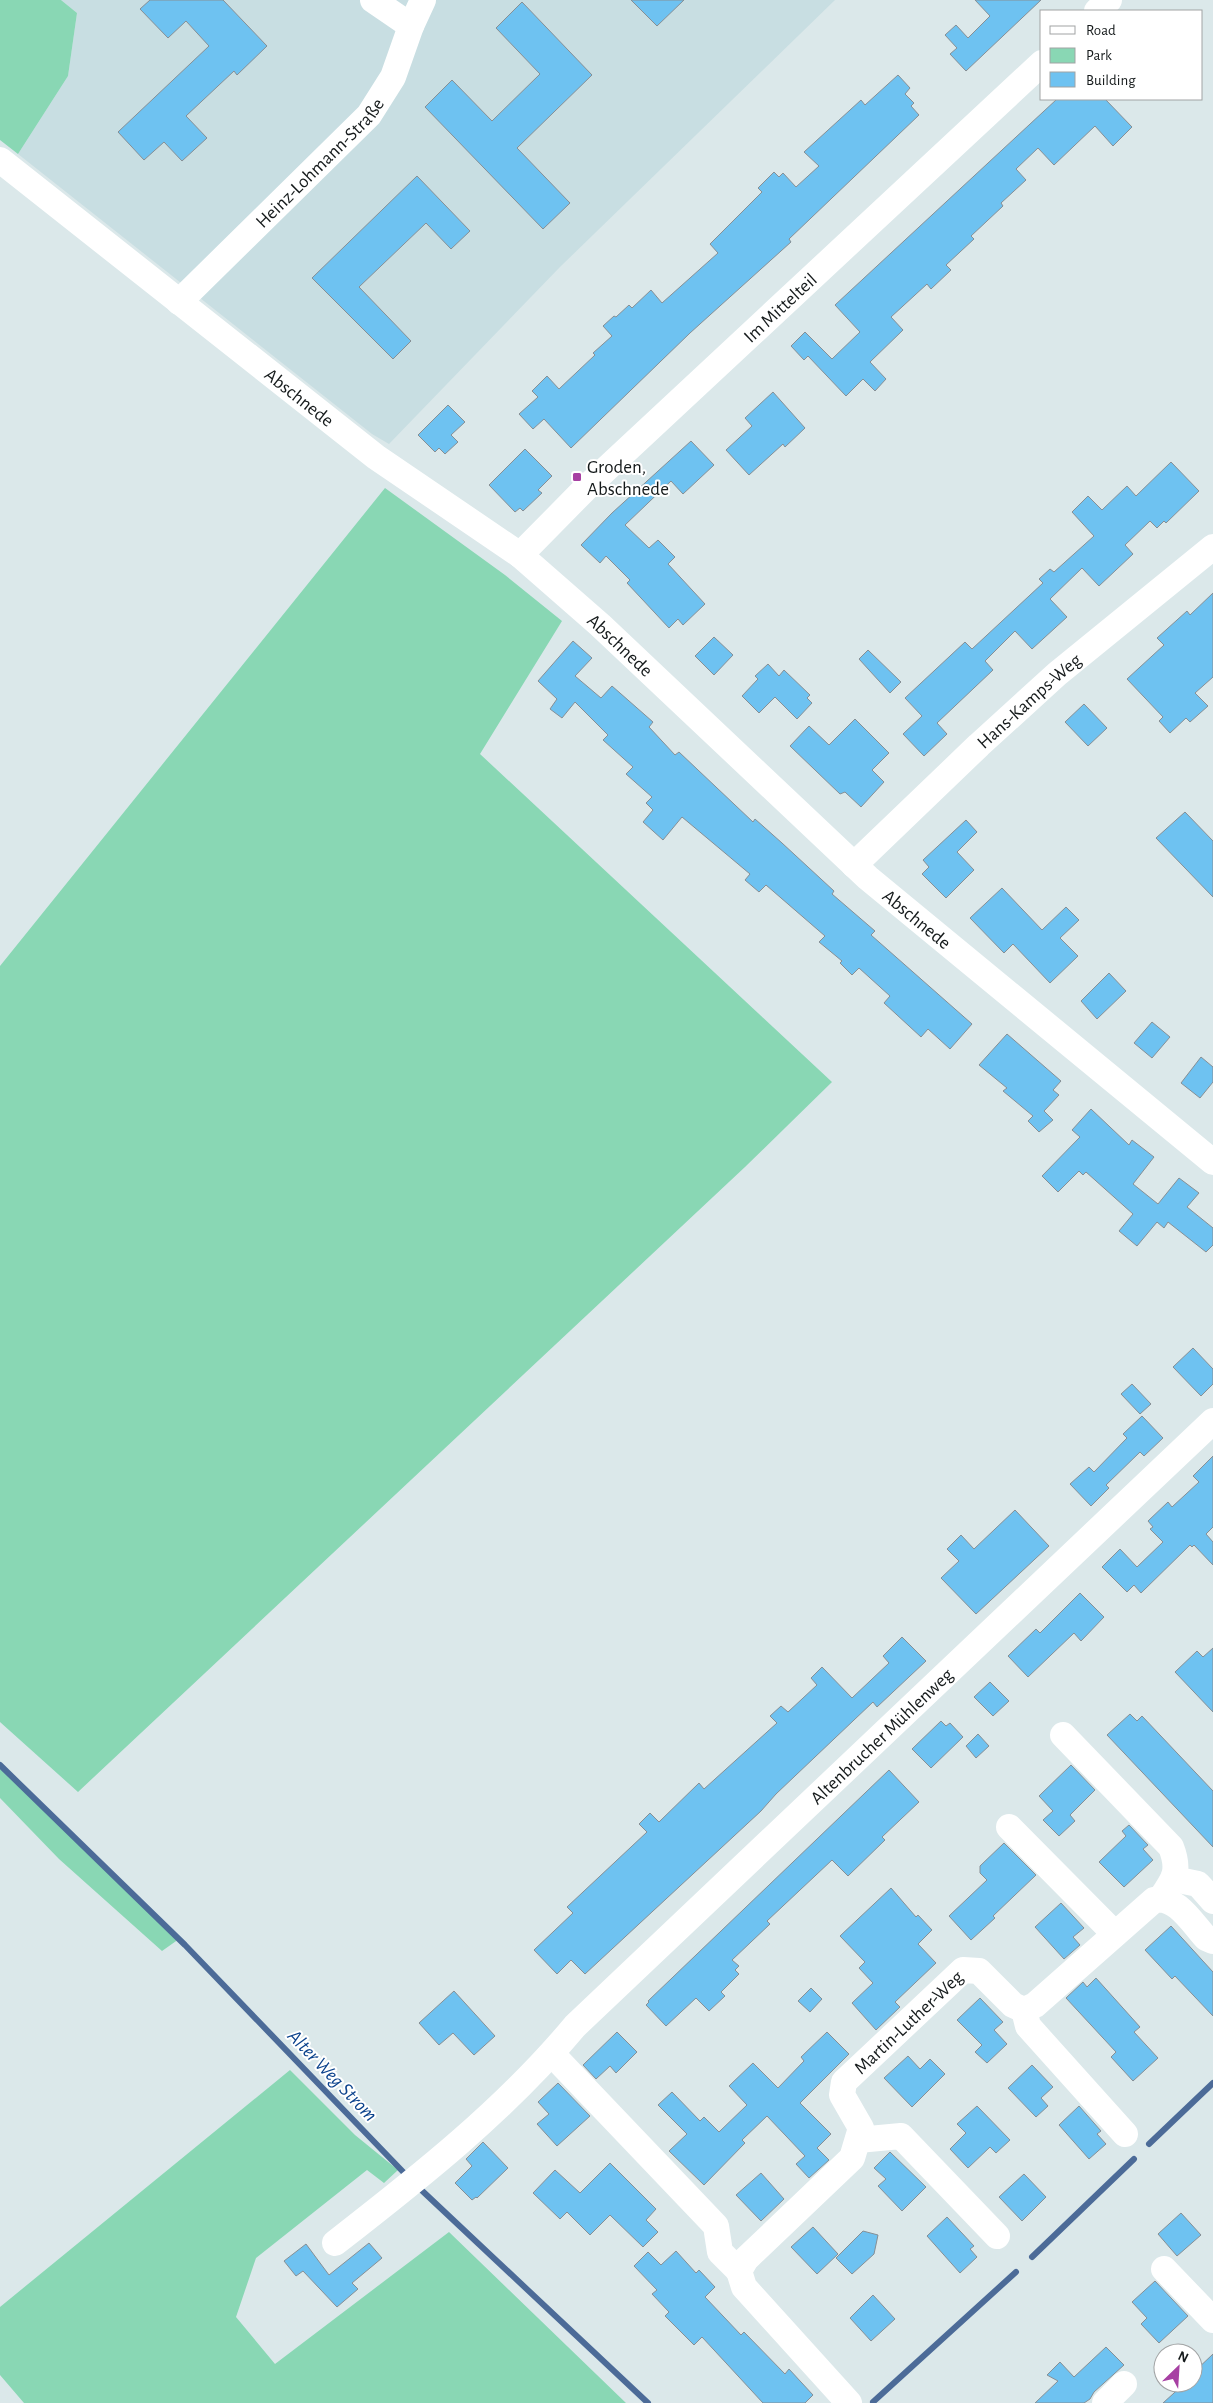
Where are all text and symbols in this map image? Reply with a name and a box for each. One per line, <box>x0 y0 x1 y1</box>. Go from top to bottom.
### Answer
legend <box>1040 10 1203 100</box>
text: Road <box>1086 23 1116 38</box>
text: Park <box>1086 48 1112 63</box>
text: Building <box>1086 73 1136 88</box>
street label: Heinz-Lohmann-Straße <box>253 95 388 232</box>
street label: Im Mittelteil <box>741 270 821 347</box>
street label: Abschnede <box>261 365 337 431</box>
place label: Groden, Abschnede <box>587 458 669 499</box>
marker: Groden, Abschnede <box>571 471 583 483</box>
street label: Abschnede <box>583 611 656 681</box>
street label: Hans-Kamps-Weg <box>974 650 1086 753</box>
street label: Abschnede <box>879 886 954 953</box>
street label: Altenbrucher Mühlenweg <box>807 1665 957 1809</box>
street label: Martin-Luther-Weg <box>851 1967 968 2078</box>
water label: Alter Weg Strom <box>283 2025 381 2125</box>
north arrow <box>1153 2343 1203 2393</box>
text: N <box>1176 2349 1190 2366</box>

